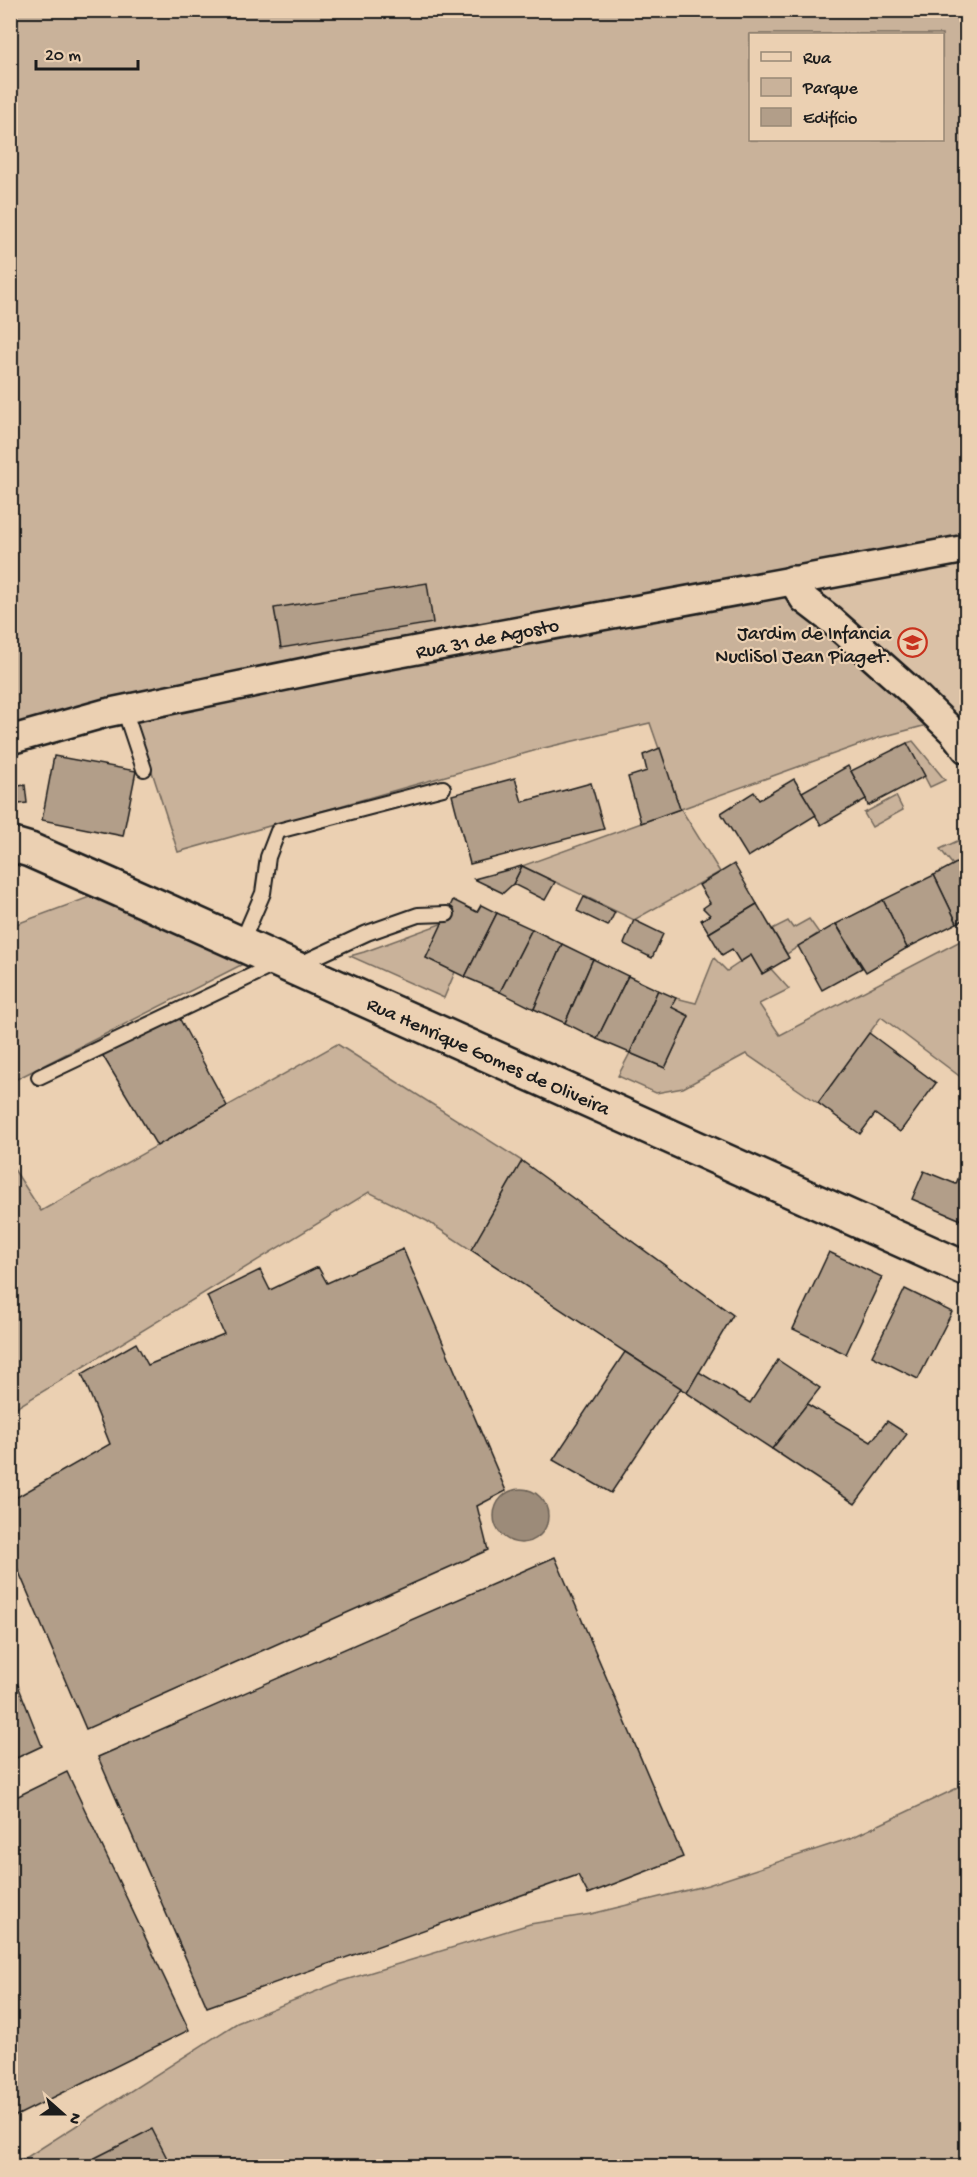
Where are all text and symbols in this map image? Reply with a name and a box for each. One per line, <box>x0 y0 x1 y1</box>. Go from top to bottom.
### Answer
scale bar <box>36 33 138 71</box>
legend <box>749 33 944 141</box>
text: 20 m <box>45 46 81 67</box>
text: Rua <box>803 49 832 70</box>
text: Parque <box>802 79 859 100</box>
text: Edifício <box>803 109 857 130</box>
street label: Rua 31 de Agosto <box>414 615 561 666</box>
place label: Jardim de Infancia NucliSol Jean Piaget. <box>715 624 892 670</box>
school or university icon: Jardim de Infancia NucliSol Jean Piaget. <box>896 627 928 659</box>
street label: Rua Henrique Gomes de Oliveira <box>362 994 613 1123</box>
north arrow <box>33 2084 93 2144</box>
text: N <box>63 2110 84 2127</box>

